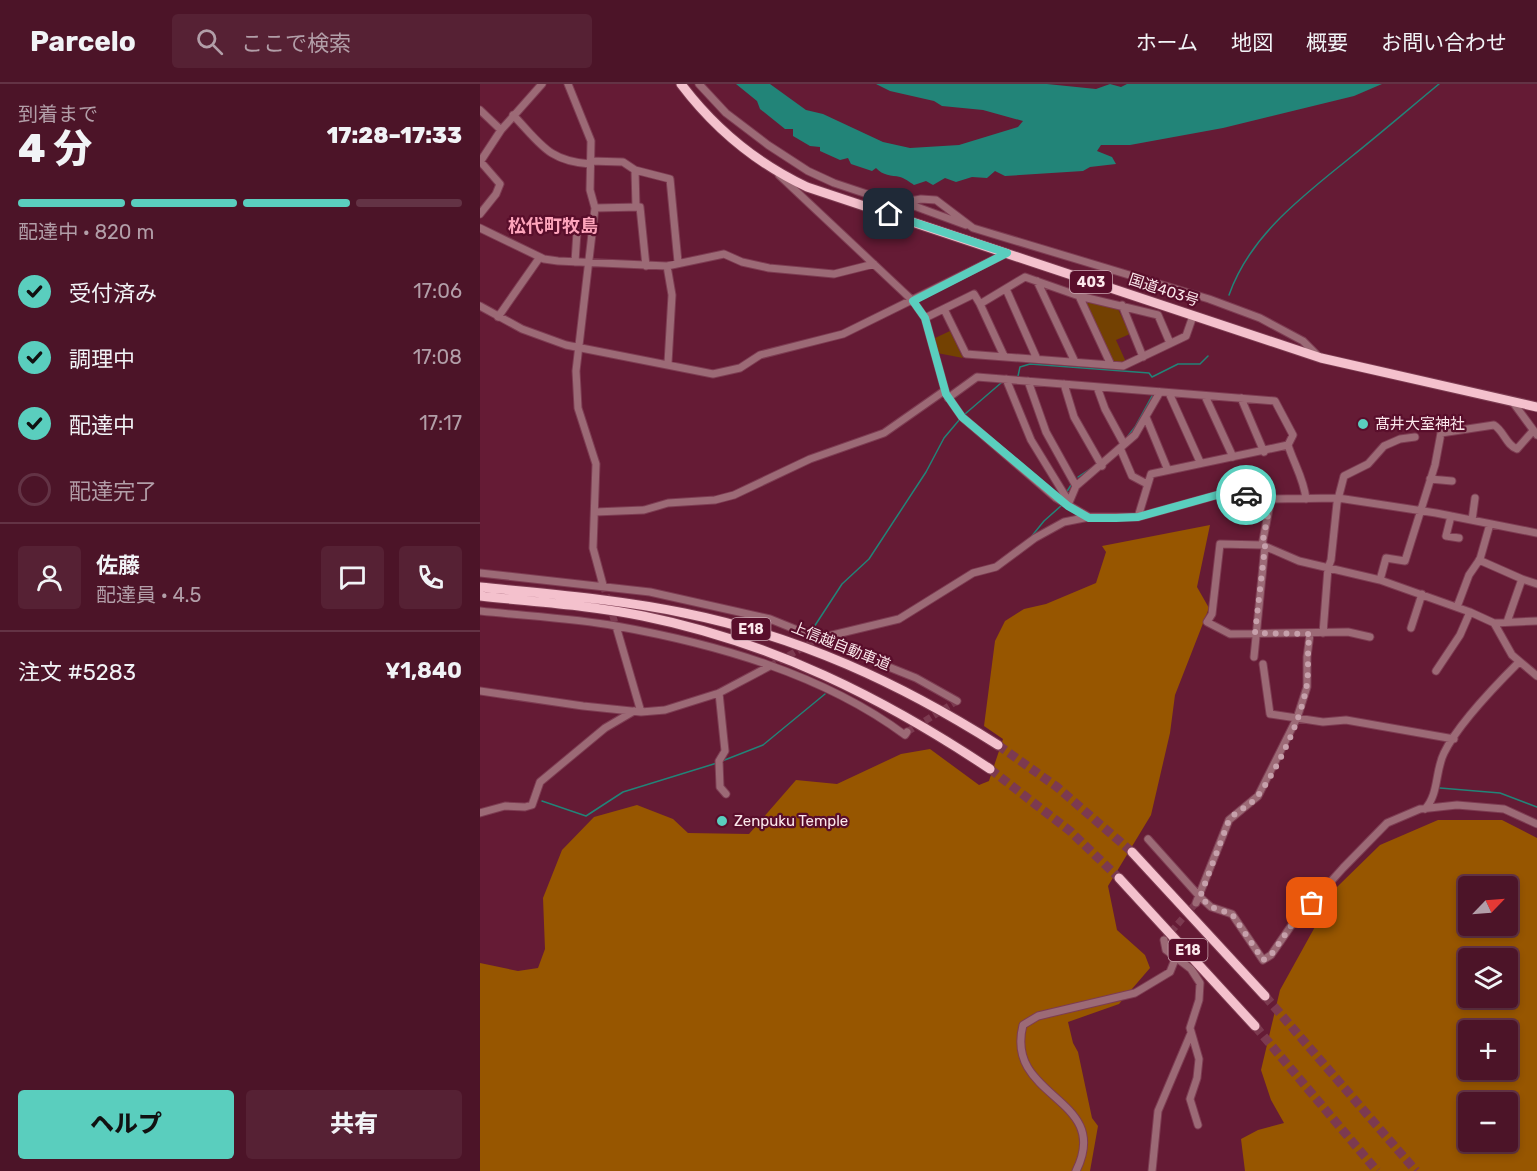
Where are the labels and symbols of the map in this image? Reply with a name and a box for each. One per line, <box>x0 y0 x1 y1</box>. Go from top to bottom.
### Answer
pin <box>863 188 914 239</box>
district label: 松代町牧島 <box>508 215 598 237</box>
street label: 国道403号 <box>1127 270 1201 310</box>
road number: 403 <box>1070 271 1112 293</box>
place label: 髙井大室神社 <box>1375 415 1465 433</box>
marker: 髙井大室神社 <box>1356 417 1370 431</box>
courier <box>1216 465 1276 525</box>
road number: E18 <box>732 618 770 640</box>
street label: 上信越自動車道 <box>789 618 893 674</box>
place label: Zenpuku Temple <box>734 812 848 830</box>
marker: Zenpuku Temple <box>715 814 729 828</box>
north arrow <box>1458 876 1518 936</box>
pin <box>1286 877 1337 928</box>
road number: E18 <box>1168 939 1208 961</box>

